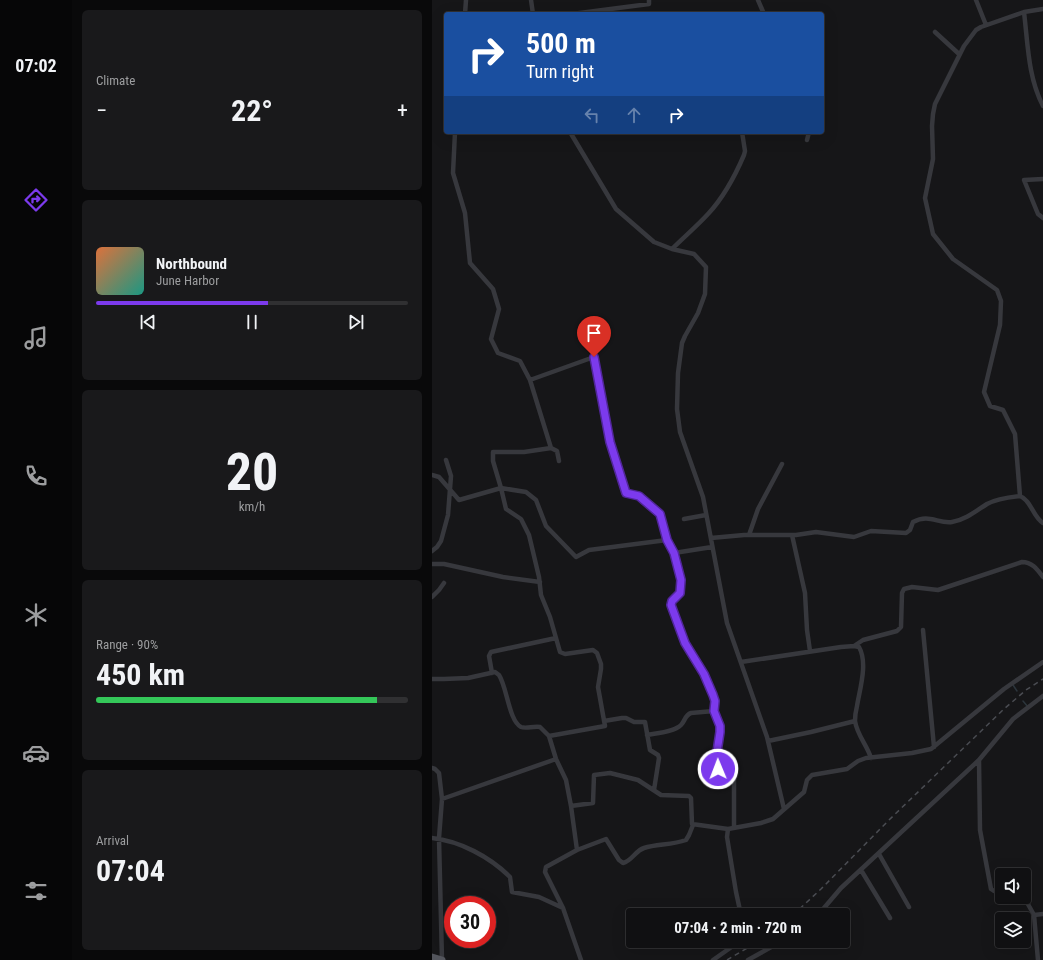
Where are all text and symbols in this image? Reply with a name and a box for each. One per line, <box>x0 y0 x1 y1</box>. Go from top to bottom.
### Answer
text: 500 m <box>526 27 596 60</box>
icon: right <box>460 28 512 80</box>
text: 07:02 <box>15 55 57 76</box>
text: Turn right <box>526 61 594 82</box>
text: Climate <box>96 73 135 88</box>
text: 22° <box>231 93 273 128</box>
text: − <box>96 98 107 123</box>
text: + <box>397 98 408 123</box>
icon: left <box>581 104 603 126</box>
icon: ahead <box>623 104 645 126</box>
icon: right <box>665 104 687 126</box>
icon: directions <box>22 186 50 214</box>
text: Northbound <box>156 255 227 273</box>
text: June Harbor <box>156 273 219 288</box>
icon: previous <box>137 311 159 333</box>
icon: pause <box>241 311 263 333</box>
icon: next <box>345 311 367 333</box>
pin <box>577 316 611 357</box>
icon: arrive <box>583 322 605 344</box>
icon: music <box>22 324 50 352</box>
text: 20 <box>226 442 278 503</box>
icon: phone <box>22 462 50 490</box>
text: km/h <box>239 499 265 514</box>
icon: climate <box>22 601 50 629</box>
text: Range · 90% <box>96 637 158 652</box>
text: 450 km <box>96 657 185 692</box>
icon: car <box>22 739 50 767</box>
position arrow <box>697 748 739 790</box>
text: Arrival <box>96 833 129 848</box>
text: 07:04 <box>96 853 165 888</box>
map controls <box>995 868 1031 948</box>
button: sound <box>995 868 1031 904</box>
icon: filters <box>22 877 50 905</box>
speed limit sign: 30 <box>444 896 496 948</box>
button: layers <box>995 912 1031 948</box>
text: 07:04 · 2 min · 720 m <box>674 919 802 937</box>

